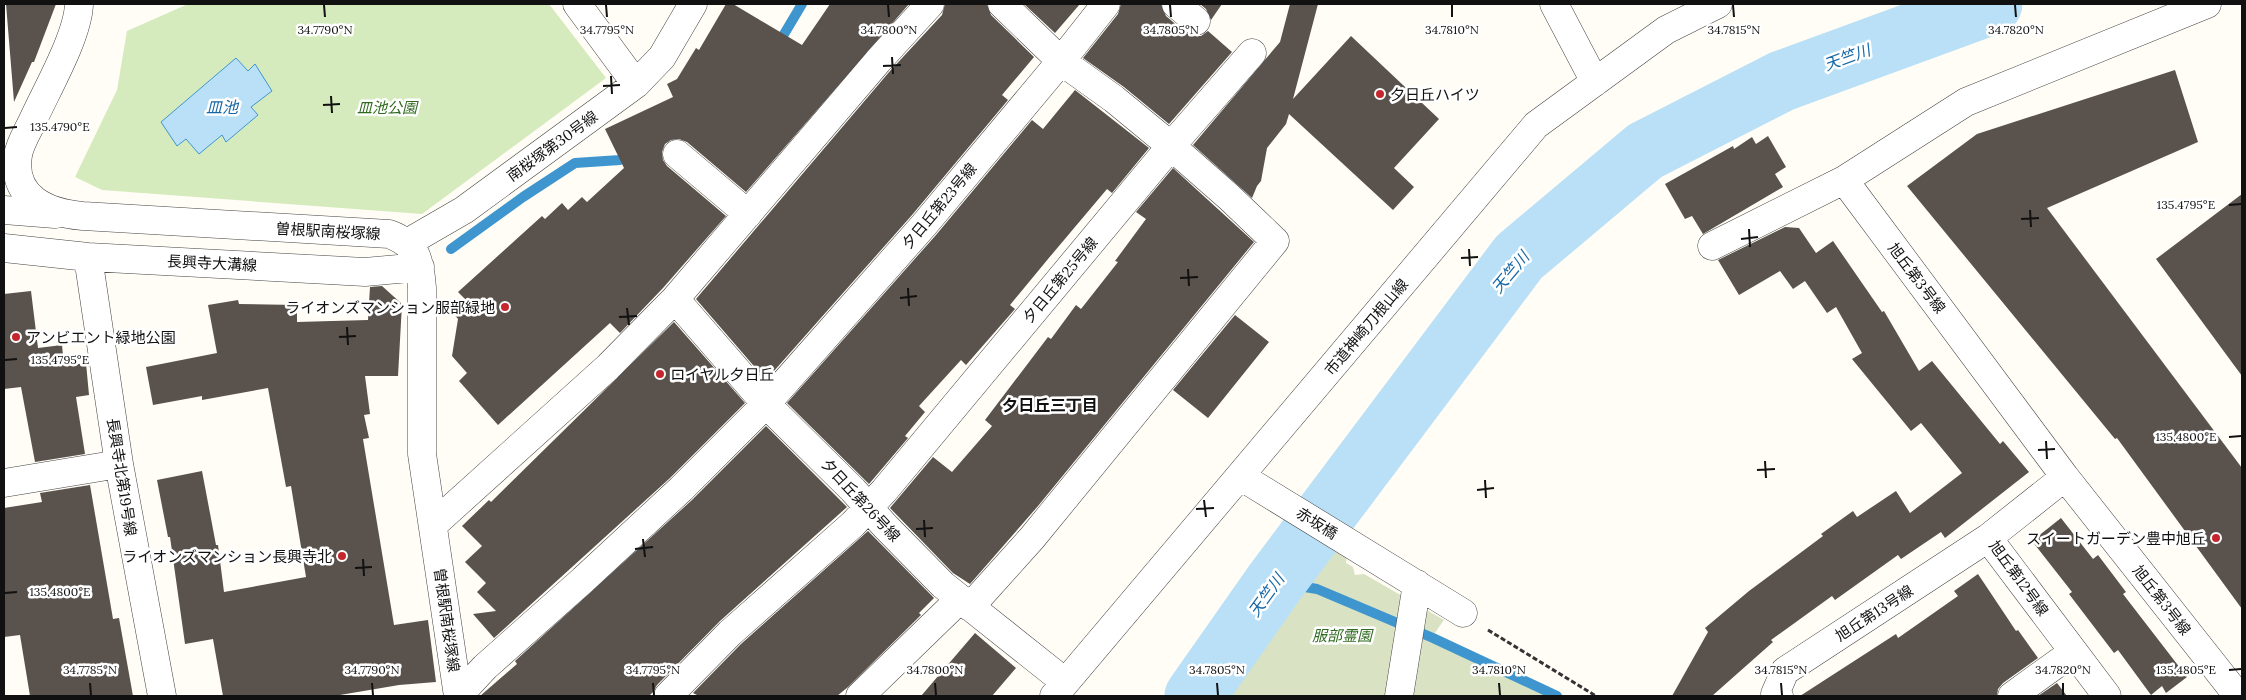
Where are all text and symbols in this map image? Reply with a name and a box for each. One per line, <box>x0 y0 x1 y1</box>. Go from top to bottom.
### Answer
text: 34.7790°N <box>297 22 353 37</box>
text: 34.7795°N <box>580 22 634 37</box>
text: 34.7800°N <box>861 22 917 37</box>
text: 34.7805°N <box>1143 22 1199 37</box>
text: 34.7810°N <box>1425 22 1479 37</box>
text: 34.7815°N <box>1708 22 1760 37</box>
text: 34.7820°N <box>1988 22 2044 37</box>
water label: 天竺川 <box>1821 39 1875 75</box>
place label: 夕日丘ハイツ <box>1390 85 1480 104</box>
marker: 夕日丘ハイツ <box>1374 88 1386 100</box>
water label: 皿池 <box>206 97 240 117</box>
park label: 皿池公園 <box>357 98 419 117</box>
street label: 南桜塚第30号線 <box>503 107 601 185</box>
text: 135.4790°E <box>30 119 90 134</box>
street label: 夕日丘第23号線 <box>898 159 980 253</box>
text: 135.4795°E <box>2157 197 2215 212</box>
street label: 曽根駅南桜塚線 <box>275 219 381 243</box>
street label: 夕日丘第25号線 <box>1019 233 1101 327</box>
street label: 旭丘第3号線 <box>1884 239 1950 317</box>
water label: 天竺川 <box>1487 246 1534 297</box>
street label: 長興寺大溝線 <box>167 251 257 275</box>
street label: 市道神崎刀根山線 <box>1320 275 1412 379</box>
place label: ライオンズマンション服部緑地 <box>285 298 495 317</box>
marker: ライオンズマンション服部緑地 <box>499 301 511 313</box>
place label: アンビエント緑地公園 <box>26 328 175 347</box>
marker: アンビエント緑地公園 <box>10 331 22 343</box>
text: 135.4795°E <box>31 352 89 367</box>
place label: ロイヤル夕日丘 <box>670 365 775 384</box>
marker: ロイヤル夕日丘 <box>654 368 666 380</box>
district label: 夕日丘三丁目 <box>1002 395 1098 415</box>
street label: 長興寺北第19号線 <box>103 417 141 537</box>
text: 135.4800°E <box>2155 429 2217 444</box>
street label: 夕日丘第26号線 <box>818 454 904 546</box>
street label: 赤坂橋 <box>1293 503 1341 543</box>
place label: スイートガーデン豊中旭丘 <box>2026 529 2206 548</box>
marker: スイートガーデン豊中旭丘 <box>2210 532 2222 544</box>
street label: 旭丘第12号線 <box>1985 537 2053 619</box>
place label: ライオンズマンション長興寺北 <box>122 547 332 566</box>
marker: ライオンズマンション長興寺北 <box>336 550 348 562</box>
street label: 旭丘第3号線 <box>2129 561 2195 639</box>
street label: 曽根駅南桜塚線 <box>430 567 464 673</box>
water label: 天竺川 <box>1244 568 1289 620</box>
street label: 旭丘第13号線 <box>1832 581 1916 645</box>
text: 135.4800°E <box>29 584 91 599</box>
park label: 服部霊園 <box>1312 626 1374 645</box>
text: 34.7785°N <box>63 662 117 677</box>
text: 34.7790°N <box>344 662 400 677</box>
text: 34.7795°N <box>626 662 680 677</box>
text: 34.7800°N <box>907 662 963 677</box>
text: 34.7805°N <box>1189 662 1245 677</box>
text: 34.7810°N <box>1472 662 1526 677</box>
text: 34.7815°N <box>1755 662 1807 677</box>
text: 34.7820°N <box>2035 662 2091 677</box>
text: 135.4805°E <box>2156 662 2216 677</box>

